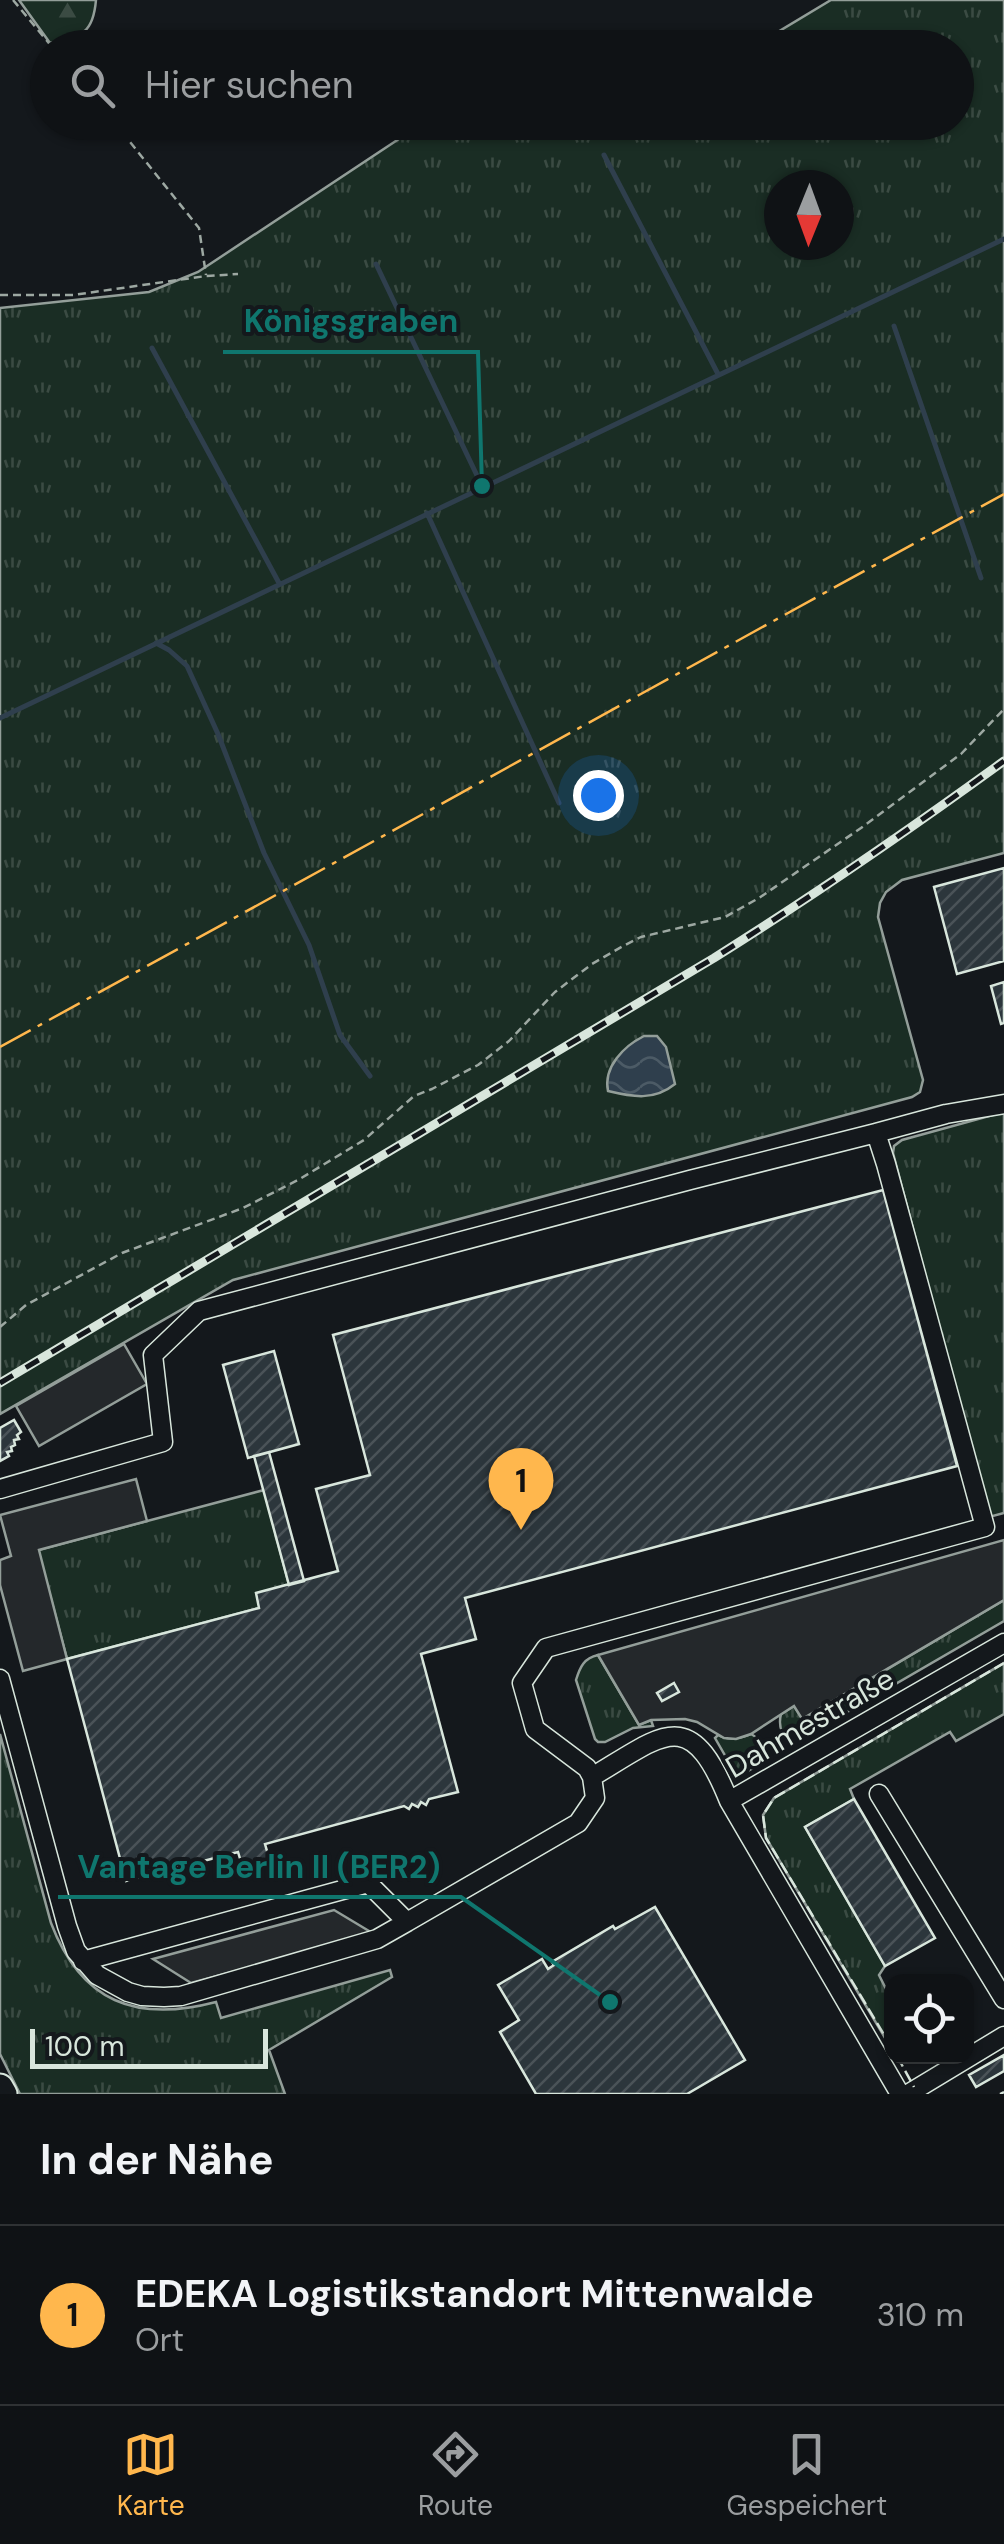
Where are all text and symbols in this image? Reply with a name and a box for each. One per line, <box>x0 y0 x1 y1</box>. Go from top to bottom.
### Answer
search box <box>30 30 974 140</box>
icon: search <box>65 58 120 113</box>
text: Hier suchen <box>145 60 354 110</box>
north arrow <box>764 170 854 260</box>
callout: Königsgraben <box>223 290 478 352</box>
text: Königsgraben <box>244 300 458 342</box>
your location <box>573 770 624 821</box>
pin: 1 <box>488 1448 554 1530</box>
street label: Dahmestraße <box>719 1659 901 1786</box>
callout: Vantage Berlin II (BER2) <box>58 1835 461 1897</box>
text: Vantage Berlin II (BER2) <box>78 1846 440 1888</box>
map controls <box>884 1974 974 2064</box>
button: locate <box>884 1974 974 2064</box>
scale bar <box>30 2024 268 2068</box>
text: 100 m <box>45 2028 124 2065</box>
text: In der Nähe <box>40 2132 274 2187</box>
text: EDEKA Logistikstandort Mittenwalde <box>135 2269 814 2319</box>
text: 1 <box>67 2294 78 2336</box>
text: 310 m <box>877 2294 964 2336</box>
text: Ort <box>135 2319 184 2361</box>
tab: Karte <box>117 2427 185 2524</box>
tab: Route <box>418 2427 493 2524</box>
tab: Gespeichert <box>727 2427 887 2524</box>

